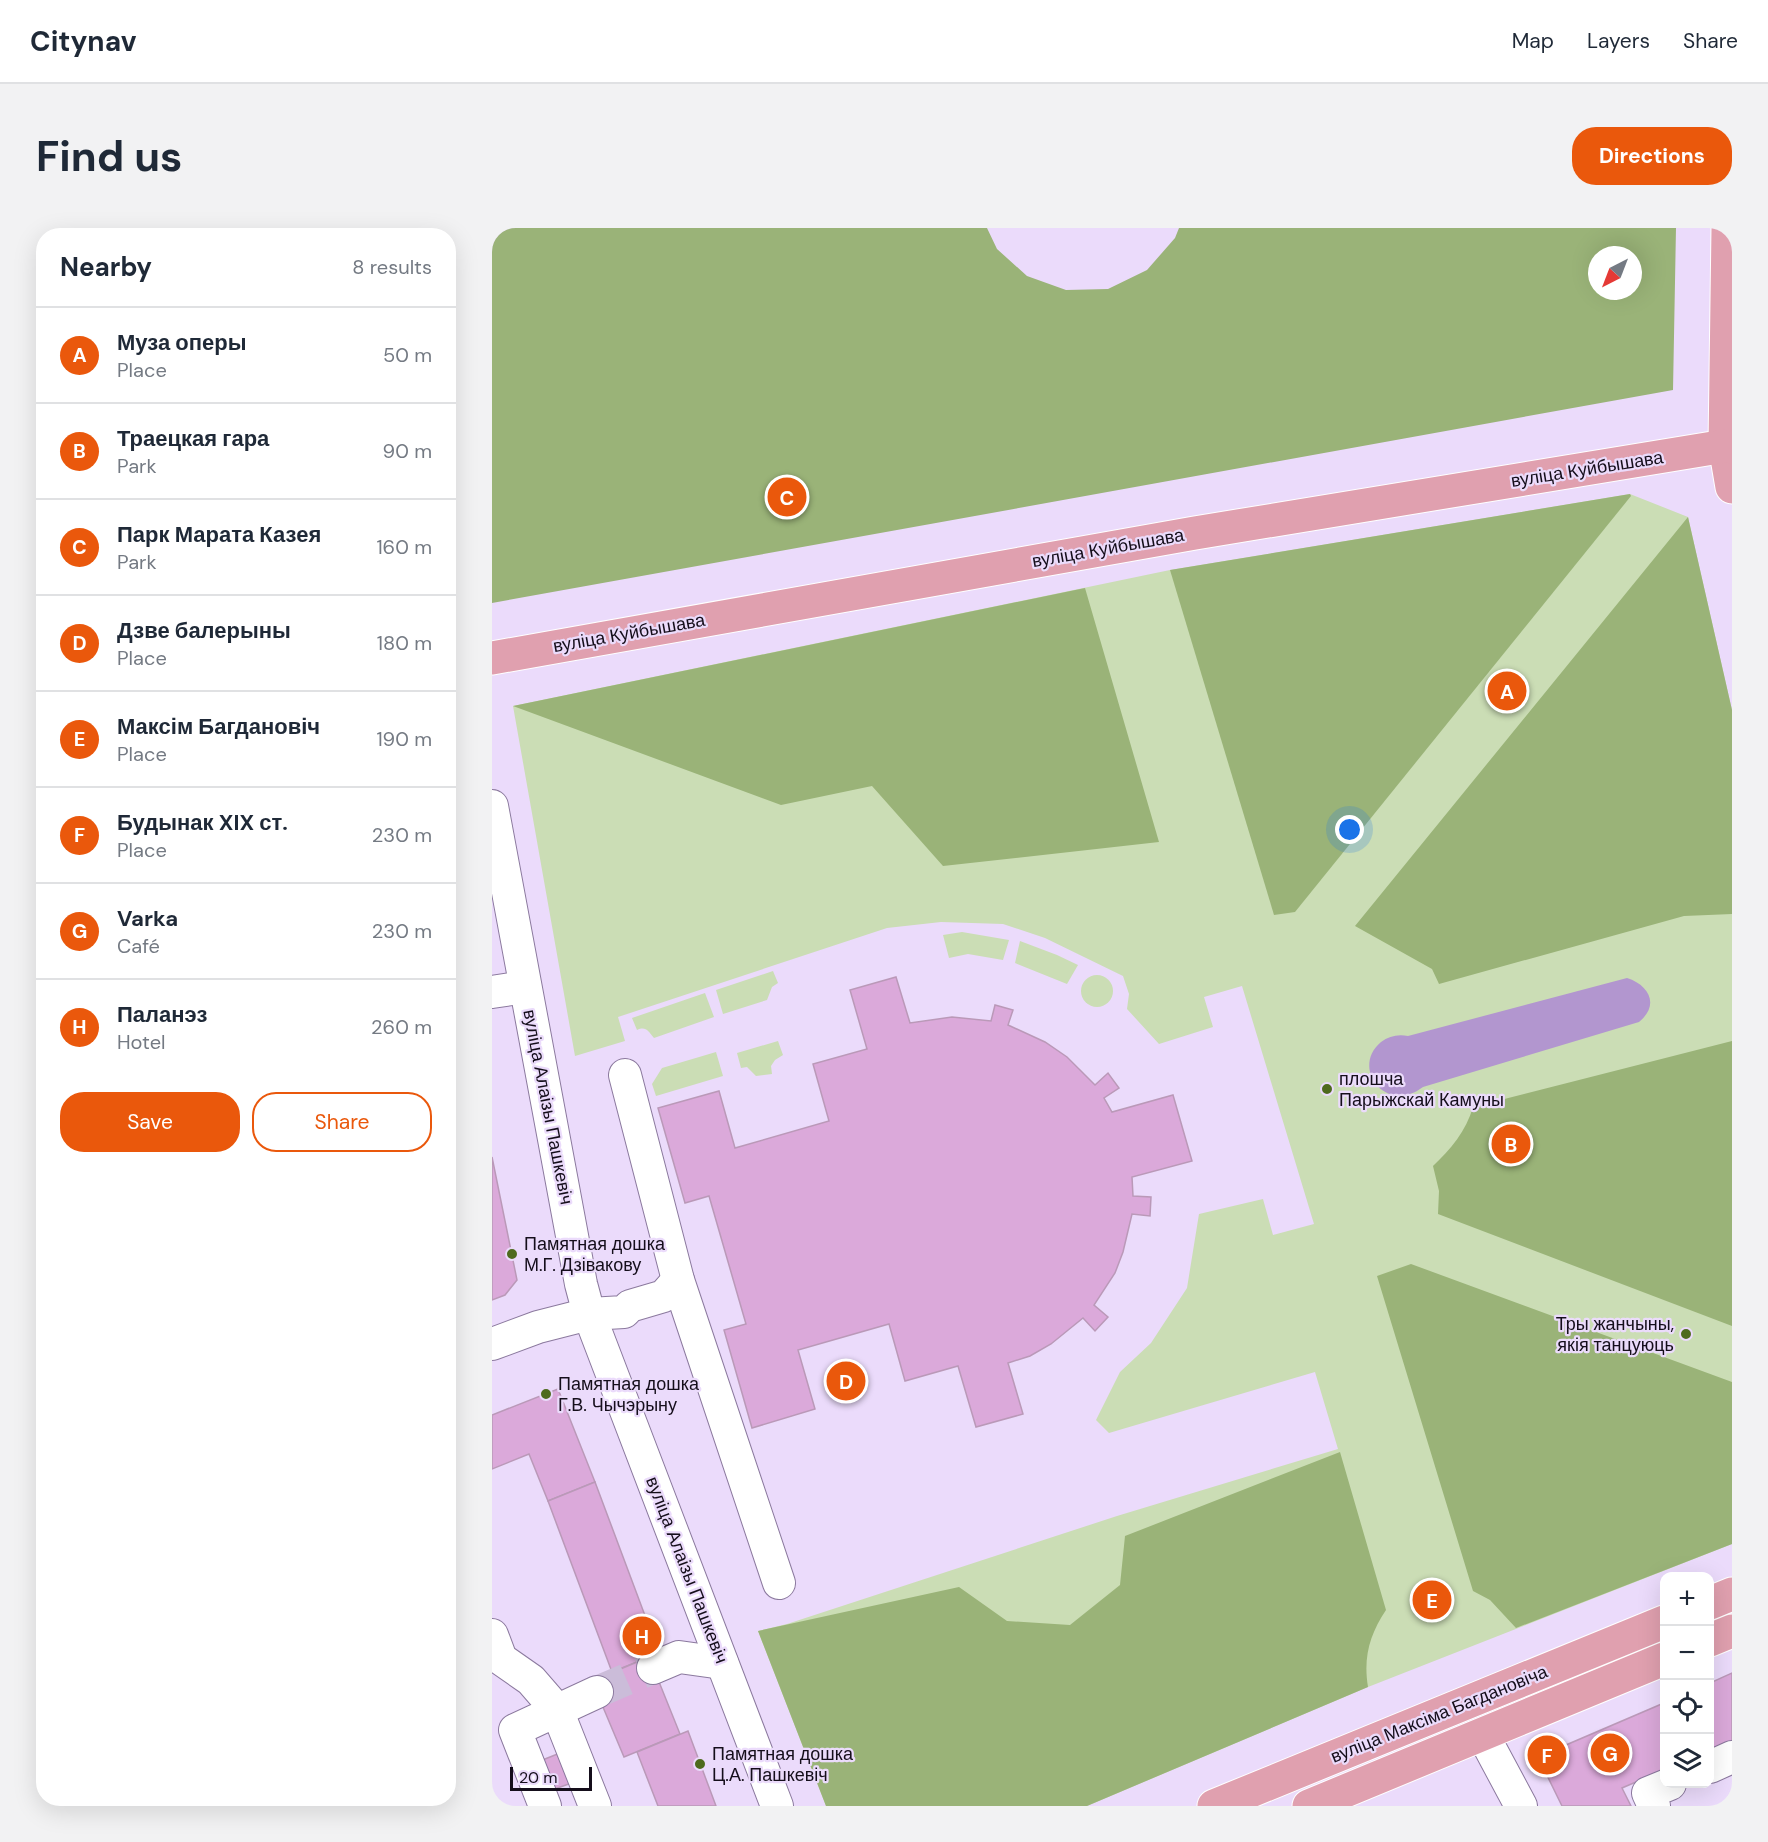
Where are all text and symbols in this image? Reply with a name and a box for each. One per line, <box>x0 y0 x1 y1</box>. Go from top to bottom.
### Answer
text: Citynav <box>30 23 136 60</box>
text: Map <box>1512 27 1554 55</box>
text: Layers <box>1587 27 1650 55</box>
text: Share <box>1683 27 1738 55</box>
button: Directions <box>1572 127 1732 185</box>
text: Find us <box>36 129 182 184</box>
north arrow <box>1588 246 1642 300</box>
text: Nearby <box>60 250 152 284</box>
text: 8 results <box>352 254 432 280</box>
text: Муза оперы <box>117 328 247 357</box>
text: A <box>72 342 87 368</box>
text: 50 m <box>383 342 432 368</box>
text: Place <box>117 357 167 383</box>
text: Траецкая гара <box>117 424 269 453</box>
text: B <box>73 438 86 464</box>
text: 90 m <box>383 438 432 464</box>
street label: вуліца Куйбышава <box>1509 445 1666 493</box>
text: Park <box>117 453 157 479</box>
pin: C <box>768 474 806 520</box>
text: Парк Марата Казея <box>117 520 321 549</box>
street label: вуліца Куйбышава <box>1030 523 1187 573</box>
text: C <box>72 534 87 560</box>
text: 160 m <box>376 534 432 560</box>
text: Park <box>117 549 157 575</box>
street label: вуліца Куйбышава <box>551 608 708 658</box>
text: Дзве балерыны <box>117 616 291 645</box>
text: D <box>72 630 87 656</box>
text: 180 m <box>377 630 432 656</box>
text: Place <box>117 645 167 671</box>
pin: A <box>1488 668 1526 714</box>
text: Максім Багдановіч <box>117 712 320 741</box>
text: E <box>74 726 85 752</box>
text: 190 m <box>376 726 432 752</box>
text: Place <box>117 741 167 767</box>
text: Будынак XIX ст. <box>117 808 288 837</box>
your location <box>1335 815 1364 844</box>
text: F <box>74 822 85 848</box>
text: 230 m <box>372 822 432 848</box>
text: Place <box>117 837 167 863</box>
text: Varka <box>117 904 178 933</box>
text: G <box>72 918 87 944</box>
text: 230 m <box>372 918 432 944</box>
text: Café <box>117 933 160 959</box>
text: Паланэз <box>117 1000 207 1029</box>
street label: вуліца Алаізы Пашкевіч <box>517 1007 579 1207</box>
text: H <box>72 1014 87 1040</box>
text: 260 m <box>371 1014 432 1040</box>
text: Hotel <box>117 1029 165 1055</box>
place label: плошча Парыжскай Камуны <box>1339 1067 1504 1112</box>
marker: плошча Парыжскай Камуны <box>1320 1082 1334 1096</box>
button: Save <box>60 1092 240 1152</box>
button: Share <box>252 1092 432 1152</box>
pin: B <box>1492 1122 1530 1166</box>
place label: Памятная дошка М.Г. Дзівакову <box>524 1232 666 1277</box>
marker: Памятная дошка М.Г. Дзівакову <box>505 1247 519 1261</box>
place label: Тры жанчыны, якія танцуюць <box>1556 1312 1674 1357</box>
marker: Тры жанчыны, якія танцуюць <box>1679 1327 1693 1341</box>
pin: D <box>826 1358 866 1404</box>
place label: Памятная дошка Г.В. Чычэрыну <box>558 1372 700 1417</box>
marker: Памятная дошка Г.В. Чычэрыну <box>539 1387 553 1401</box>
street label: вуліца Алаізы Пашкевіч <box>640 1473 734 1667</box>
map controls <box>1660 1572 1714 1788</box>
button: + <box>1660 1572 1714 1626</box>
pin: E <box>1412 1578 1452 1622</box>
pin: H <box>622 1614 662 1658</box>
button: − <box>1660 1626 1714 1680</box>
street label: вуліца Максіма Багдановіча <box>1327 1659 1552 1769</box>
button: locate <box>1660 1680 1714 1734</box>
pin: G <box>1590 1730 1630 1775</box>
pin: F <box>1528 1732 1566 1778</box>
button: layers <box>1660 1734 1714 1788</box>
place label: Памятная дошка Ц.А. Пашкевіч <box>712 1742 854 1787</box>
marker: Памятная дошка Ц.А. Пашкевіч <box>693 1757 707 1771</box>
scale bar <box>510 1764 592 1792</box>
text: 20 m <box>519 1767 558 1788</box>

